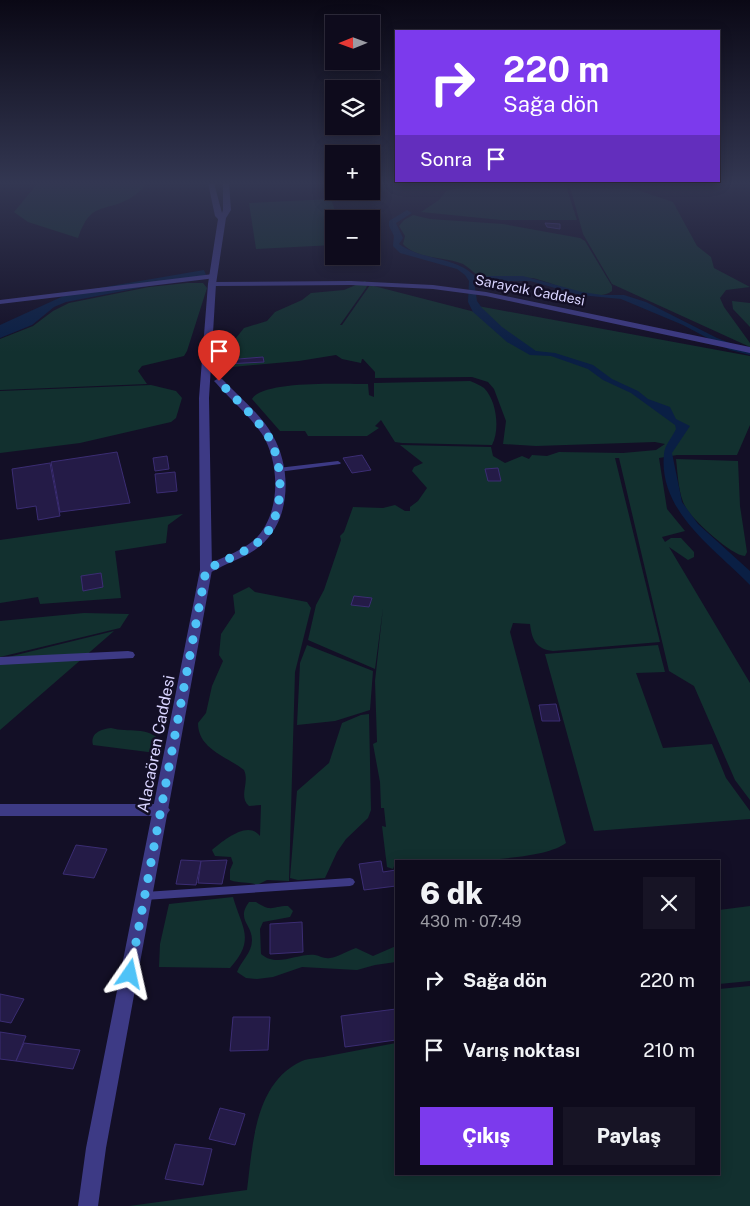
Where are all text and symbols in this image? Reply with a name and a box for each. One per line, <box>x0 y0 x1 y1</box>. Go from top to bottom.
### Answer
north arrow <box>325 15 380 70</box>
map controls <box>325 15 380 265</box>
text: 220 m <box>503 49 609 90</box>
icon: right <box>420 50 485 115</box>
button: layers <box>325 80 380 135</box>
text: Sağa dön <box>503 91 599 117</box>
button: + <box>325 145 380 200</box>
icon: arrive <box>482 145 510 173</box>
text: Sonra <box>420 148 472 170</box>
button: − <box>325 210 380 265</box>
street label: Saraycık Caddesi <box>474 271 586 309</box>
pin <box>198 330 240 381</box>
icon: arrive <box>205 337 233 365</box>
street label: Alacaören Caddesi <box>133 674 179 814</box>
text: 6 dk <box>420 875 483 911</box>
button: close <box>643 877 695 929</box>
text: 430 m · 07:49 <box>420 912 522 931</box>
position arrow <box>103 947 155 999</box>
icon: right <box>420 966 448 994</box>
text: Sağa dön <box>463 969 547 991</box>
text: 220 m <box>640 969 695 991</box>
icon: arrive <box>420 1036 448 1064</box>
text: Varış noktası <box>463 1039 580 1061</box>
text: 210 m <box>643 1039 695 1061</box>
button: Çıkış <box>420 1107 553 1165</box>
button: Paylaş <box>563 1107 695 1165</box>

